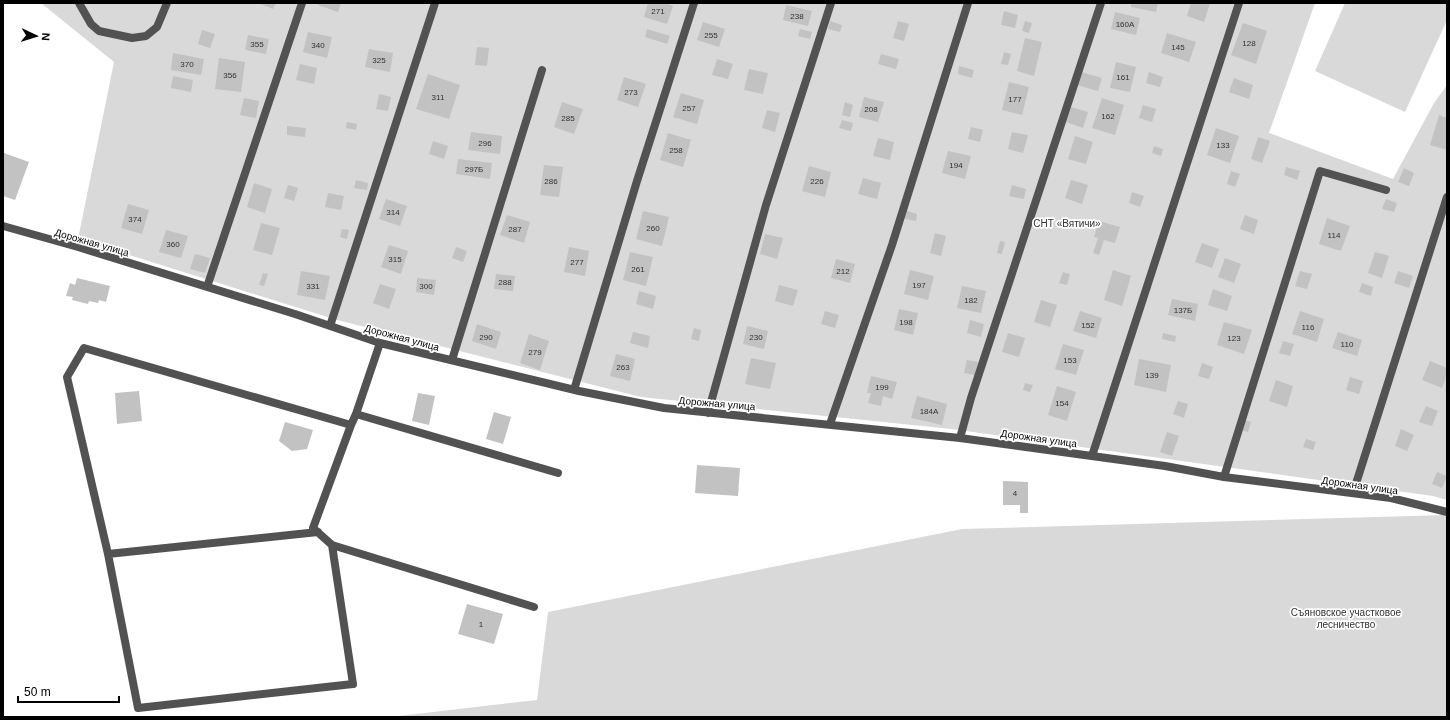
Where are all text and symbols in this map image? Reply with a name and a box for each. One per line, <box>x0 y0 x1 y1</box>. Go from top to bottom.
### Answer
house number: 271 <box>651 7 665 16</box>
house number: 238 <box>790 12 804 21</box>
north arrow <box>16 16 56 56</box>
house number: 160А <box>1116 20 1135 29</box>
house number: 255 <box>704 31 718 40</box>
text: N <box>40 32 52 41</box>
house number: 128 <box>1242 39 1256 48</box>
house number: 355 <box>250 40 264 49</box>
house number: 340 <box>311 41 325 50</box>
house number: 145 <box>1171 43 1185 52</box>
house number: 325 <box>372 56 386 65</box>
house number: 370 <box>180 60 194 69</box>
house number: 356 <box>223 71 237 80</box>
house number: 161 <box>1116 73 1130 82</box>
house number: 273 <box>624 88 638 97</box>
house number: 311 <box>432 93 445 102</box>
house number: 177 <box>1008 95 1022 104</box>
house number: 257 <box>682 104 696 113</box>
house number: 208 <box>864 105 878 114</box>
house number: 162 <box>1101 112 1115 121</box>
house number: 285 <box>561 114 575 123</box>
house number: 296 <box>478 139 492 148</box>
house number: 133 <box>1216 141 1230 150</box>
house number: 258 <box>669 146 683 155</box>
house number: 194 <box>949 161 963 170</box>
house number: 297Б <box>465 165 483 174</box>
house number: 286 <box>544 177 558 186</box>
house number: 226 <box>810 177 824 186</box>
house number: 314 <box>386 208 400 217</box>
house number: 374 <box>128 215 142 224</box>
park label: СНТ «Вятичи» <box>1033 218 1101 229</box>
house number: 260 <box>646 224 660 233</box>
house number: 287 <box>508 225 522 234</box>
street label: Дорожная улица <box>53 227 131 258</box>
house number: 114 <box>1328 231 1341 240</box>
house number: 360 <box>166 240 180 249</box>
house number: 315 <box>388 255 402 264</box>
house number: 277 <box>570 258 584 267</box>
house number: 261 <box>631 265 645 274</box>
house number: 212 <box>836 267 850 276</box>
house number: 288 <box>498 278 512 287</box>
house number: 197 <box>912 281 926 290</box>
house number: 331 <box>306 282 320 291</box>
house number: 300 <box>419 282 433 291</box>
house number: 182 <box>964 296 978 305</box>
house number: 137Б <box>1174 306 1192 315</box>
house number: 198 <box>899 318 913 327</box>
house number: 152 <box>1081 321 1095 330</box>
street label: Дорожная улица <box>363 322 441 353</box>
house number: 116 <box>1302 323 1315 332</box>
house number: 290 <box>479 333 493 342</box>
house number: 230 <box>749 333 763 342</box>
house number: 123 <box>1227 334 1241 343</box>
house number: 110 <box>1341 340 1354 349</box>
house number: 279 <box>528 348 542 357</box>
house number: 153 <box>1063 356 1077 365</box>
house number: 263 <box>616 363 630 372</box>
house number: 139 <box>1145 371 1159 380</box>
house number: 199 <box>875 383 889 392</box>
street label: Дорожная улица <box>678 395 756 412</box>
house number: 154 <box>1055 399 1069 408</box>
house number: 184А <box>920 407 939 416</box>
street label: Дорожная улица <box>1000 428 1078 449</box>
street label: Дорожная улица <box>1321 475 1399 496</box>
house number: 4 <box>1013 489 1018 498</box>
park label: Съяновское участковое лесничество <box>1291 607 1402 630</box>
house number: 1 <box>479 620 484 629</box>
scale bar <box>18 678 119 704</box>
text: 50 m <box>24 685 51 699</box>

